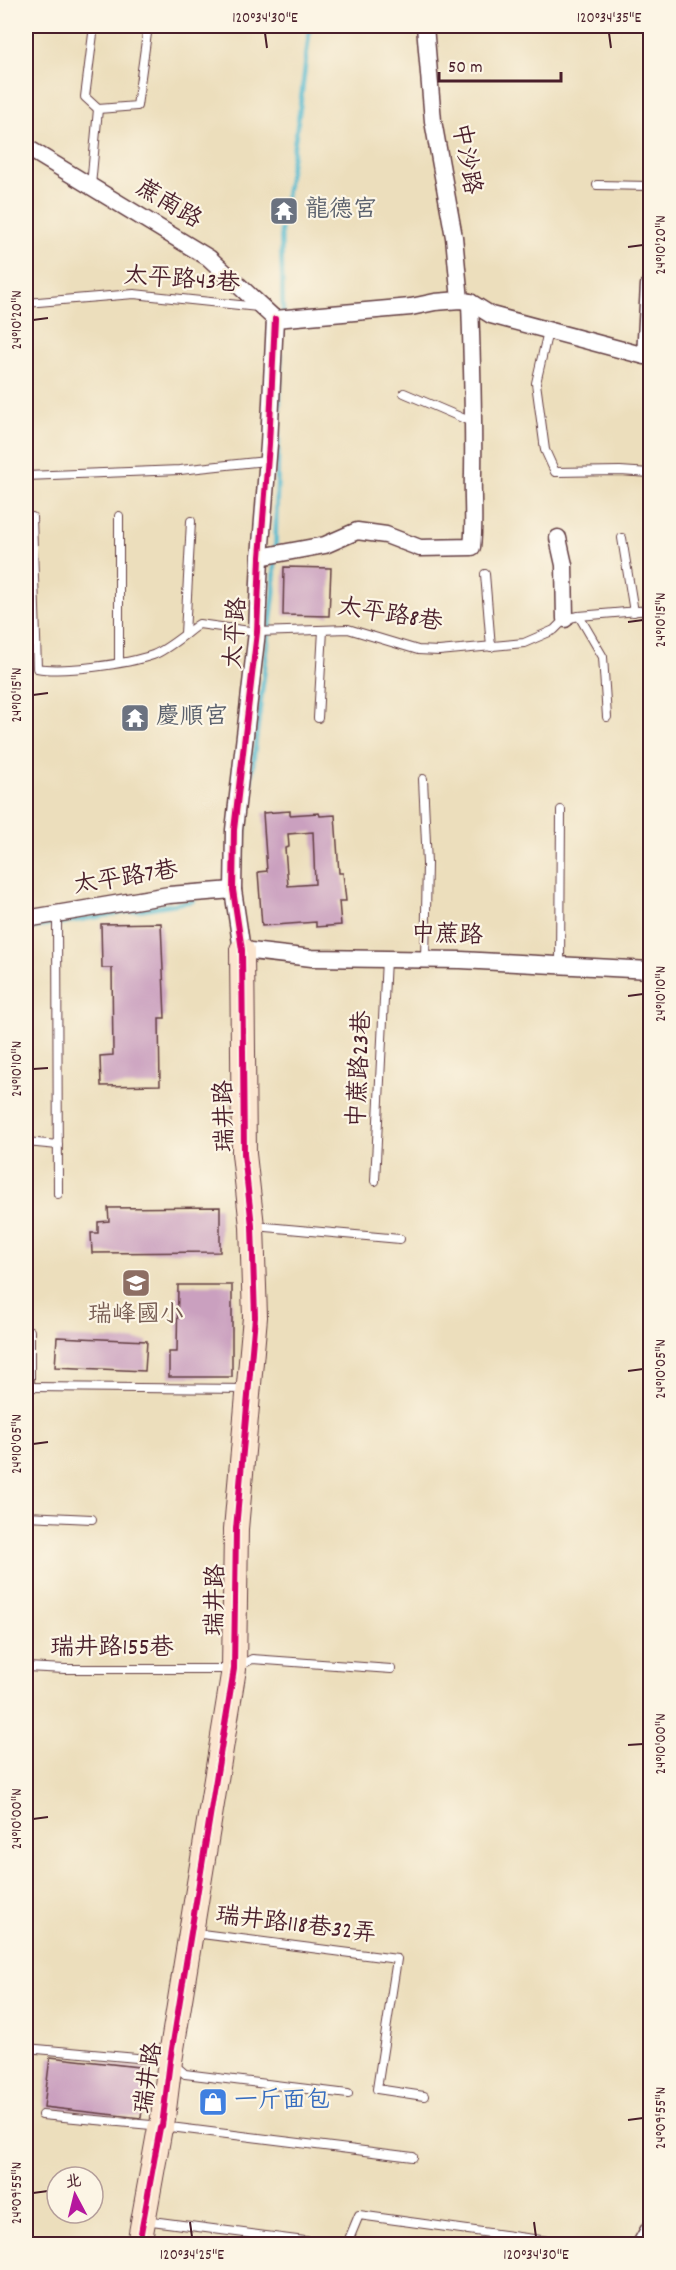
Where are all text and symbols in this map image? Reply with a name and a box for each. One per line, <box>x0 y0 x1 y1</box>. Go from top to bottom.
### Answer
text: 120°34'30"E <box>232 8 298 30</box>
text: 120°34'35"E <box>577 8 641 30</box>
scale bar <box>439 45 560 83</box>
text: 50 m <box>448 56 483 81</box>
street label: 中沙路 <box>442 121 488 197</box>
street label: 蔗南路 <box>128 172 208 238</box>
place label: 龍德宮 <box>305 194 377 228</box>
temple icon: 龍德宮 <box>268 195 300 227</box>
text: 24°10'20"N <box>651 215 673 275</box>
street label: 太平路43巷 <box>123 260 241 302</box>
text: 24°10'20"N <box>7 290 29 350</box>
street label: 太平路8巷 <box>335 591 445 641</box>
text: 24°10'15"N <box>651 593 673 648</box>
street label: 太平路 <box>218 596 256 670</box>
text: 24°10'15"N <box>7 668 29 723</box>
place label: 慶順宮 <box>156 701 228 735</box>
temple icon: 慶順宮 <box>119 702 151 734</box>
street label: 太平路7巷 <box>71 854 181 904</box>
street label: 中蔗路 <box>410 918 484 954</box>
text: 24°10'10"N <box>651 966 673 1022</box>
street label: 中蔗路23巷 <box>341 1010 381 1128</box>
text: 24°10'10"N <box>7 1041 29 1097</box>
street label: 瑞井路 <box>208 1080 244 1152</box>
school or university icon: 瑞峰國小 <box>120 1267 152 1299</box>
place label: 瑞峰國小 <box>88 1299 184 1333</box>
text: 24°10'05"N <box>651 1339 673 1399</box>
text: 24°10'05"N <box>7 1414 29 1474</box>
street label: 瑞井路 <box>199 1564 235 1636</box>
street label: 瑞井路155巷 <box>50 1632 174 1666</box>
text: 24°10'00"N <box>651 1713 673 1775</box>
text: 24°10'00"N <box>7 1788 29 1850</box>
street label: 瑞井路118巷32弄 <box>214 1899 378 1953</box>
street label: 瑞井路 <box>128 2040 172 2116</box>
place label: 一斤面包 <box>234 2085 330 2119</box>
shop icon: 一斤面包 <box>197 2086 229 2118</box>
text: 24°09'55"N <box>651 2087 673 2149</box>
text: 24°09'55"N <box>7 2162 29 2224</box>
north arrow <box>45 2165 105 2225</box>
text: 北 <box>64 2170 83 2195</box>
text: 120°34'25"E <box>160 2245 224 2267</box>
text: 120°34'30"E <box>503 2245 569 2267</box>

